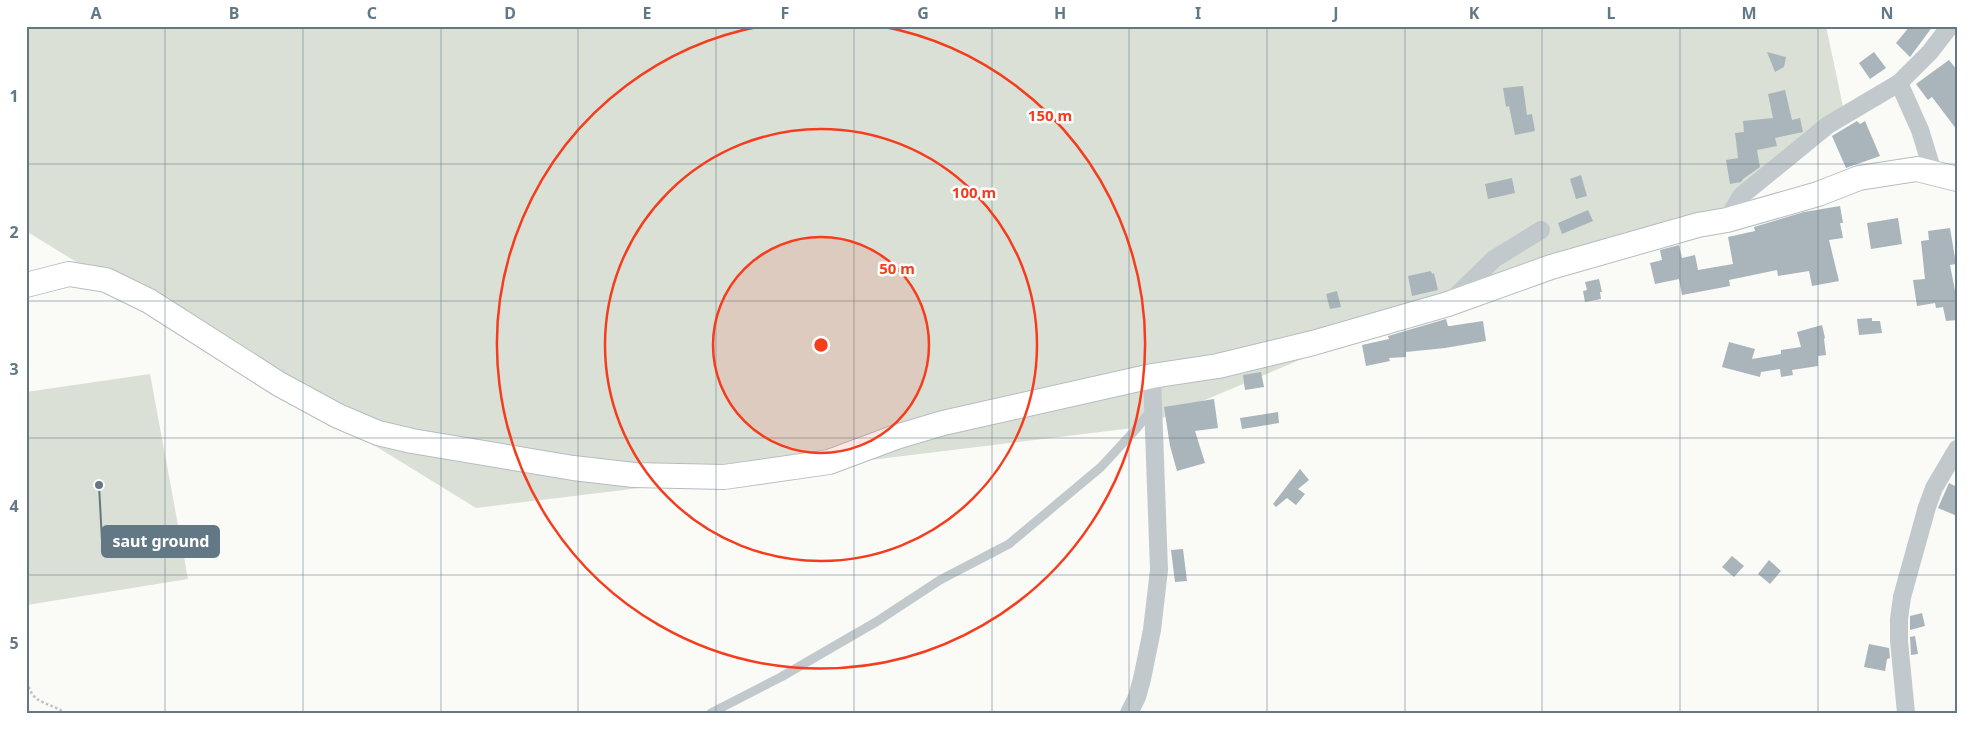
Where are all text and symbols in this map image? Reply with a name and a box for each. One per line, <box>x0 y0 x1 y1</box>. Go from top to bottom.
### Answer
text: A <box>90 2 102 24</box>
text: B <box>229 2 239 24</box>
text: C <box>367 2 377 24</box>
text: D <box>504 2 516 24</box>
text: E <box>643 2 652 24</box>
text: F <box>781 2 789 24</box>
text: G <box>917 2 929 24</box>
text: H <box>1054 2 1066 24</box>
text: I <box>1195 2 1201 24</box>
text: J <box>1331 2 1339 24</box>
text: K <box>1469 2 1480 24</box>
text: L <box>1607 2 1616 24</box>
text: M <box>1741 2 1757 24</box>
text: N <box>1880 2 1894 24</box>
text: 1 <box>9 85 19 107</box>
text: 150 m <box>1028 105 1072 125</box>
text: 100 m <box>952 182 996 202</box>
text: 2 <box>9 221 19 243</box>
text: 50 m <box>879 258 915 278</box>
centre of rings <box>812 336 830 354</box>
text: 3 <box>9 358 19 380</box>
text: 4 <box>9 495 19 517</box>
callout: saut ground <box>102 526 219 557</box>
text: saut ground <box>113 530 209 552</box>
text: 5 <box>9 632 19 654</box>

